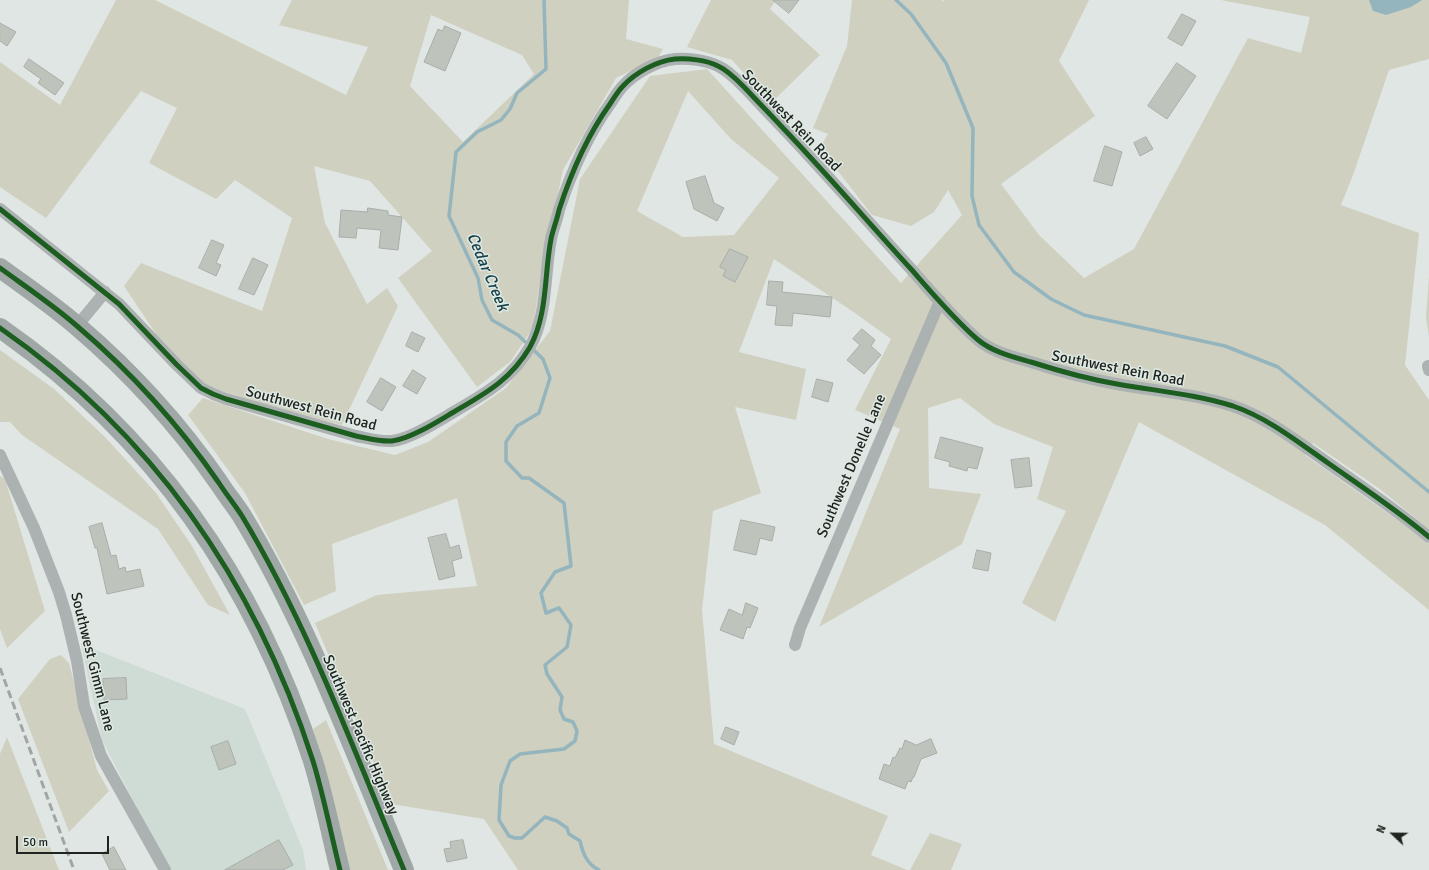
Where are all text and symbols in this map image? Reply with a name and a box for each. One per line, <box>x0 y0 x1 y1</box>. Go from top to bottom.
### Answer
street label: Southwest Rein Road <box>738 66 844 176</box>
water label: Cedar Creek <box>462 230 512 314</box>
street label: Southwest Rein Road <box>1050 347 1186 391</box>
street label: Southwest Rein Road <box>244 383 378 435</box>
street label: Southwest Donelle Lane <box>814 391 890 541</box>
street label: Southwest Gimm Lane <box>66 591 118 733</box>
street label: Southwest Pacific Highway <box>318 652 402 818</box>
north arrow <box>1373 814 1413 854</box>
text: N <box>1374 823 1389 835</box>
scale bar <box>18 828 111 854</box>
text: 50 m <box>23 835 48 850</box>

